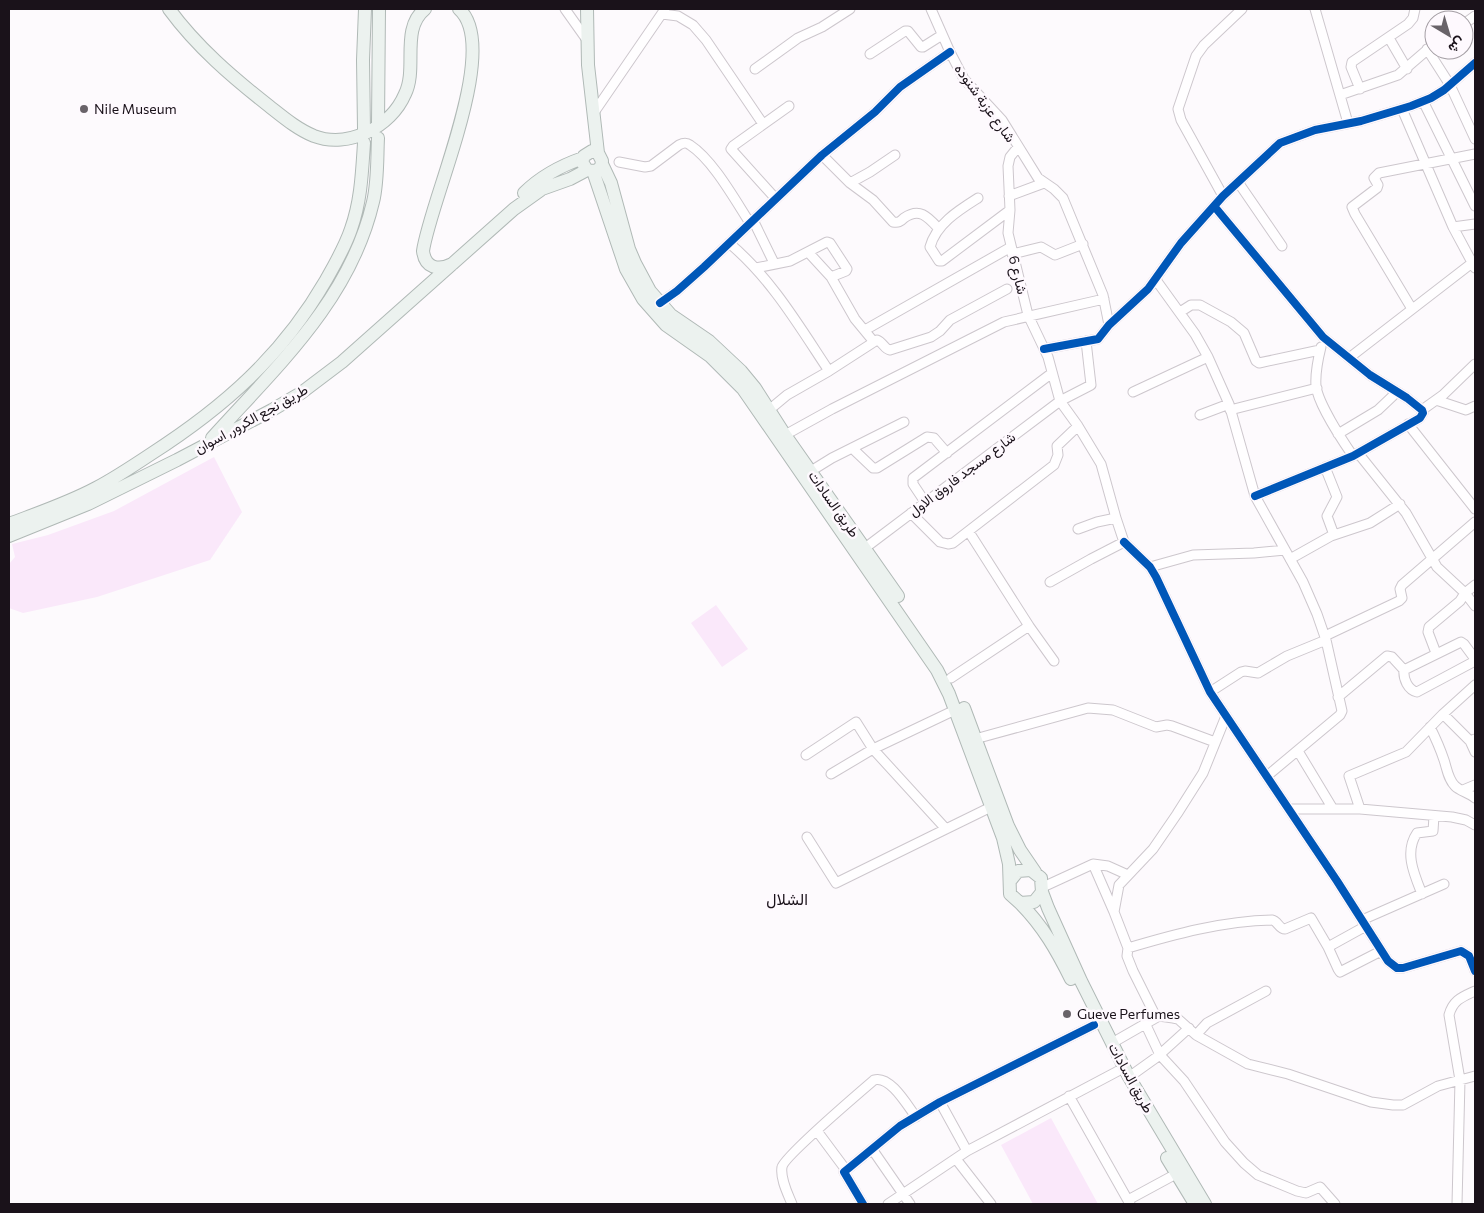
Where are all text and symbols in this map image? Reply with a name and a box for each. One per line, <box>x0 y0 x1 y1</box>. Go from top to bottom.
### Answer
north arrow <box>1424 10 1474 60</box>
text: ش <box>1445 33 1469 58</box>
street label: شارع عزبة شنوده <box>949 60 1019 147</box>
place label: Nile Museum <box>94 100 177 117</box>
marker: Nile Museum <box>78 103 90 115</box>
street label: شارع 6 <box>1003 254 1031 297</box>
street label: طريق نجع الكرور, اسوان <box>191 380 312 459</box>
street label: شارع مسجد فاروق الاول <box>905 428 1020 522</box>
street label: طريق السادات <box>804 467 864 541</box>
district label: الشلال <box>766 889 808 909</box>
place label: Gueve Perfumes <box>1077 1005 1180 1022</box>
marker: Gueve Perfumes <box>1061 1008 1073 1020</box>
street label: طريق السادات <box>1104 1040 1158 1116</box>

